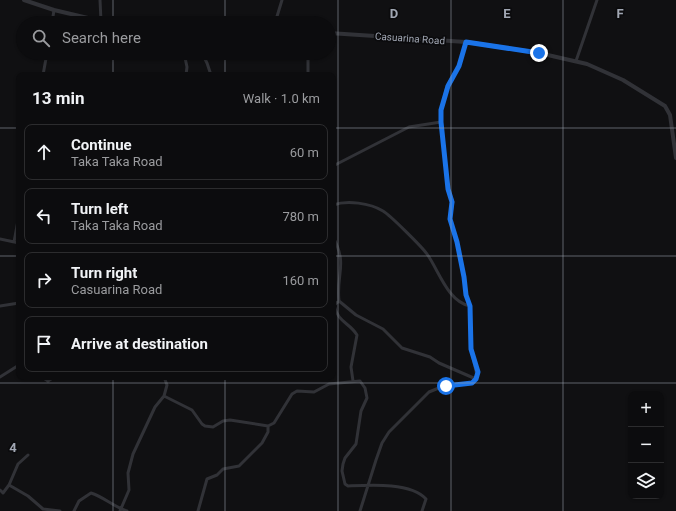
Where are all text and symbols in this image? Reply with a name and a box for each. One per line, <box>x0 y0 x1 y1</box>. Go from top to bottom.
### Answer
text: D <box>390 6 398 21</box>
text: E <box>503 6 511 21</box>
text: F <box>616 6 624 21</box>
search box <box>16 16 336 60</box>
icon: search <box>30 27 52 49</box>
text: Search here <box>62 29 141 47</box>
street label: Casuarina Road <box>375 31 445 46</box>
route end <box>530 44 548 62</box>
text: 13 min <box>32 88 85 108</box>
text: Walk · 1.0 km <box>243 91 320 106</box>
text: Continue <box>71 136 132 154</box>
icon: ahead <box>33 141 55 163</box>
text: 60 m <box>290 145 319 160</box>
text: Taka Taka Road <box>71 154 163 169</box>
text: Turn left <box>71 200 128 218</box>
icon: left <box>33 205 55 227</box>
text: 780 m <box>282 209 319 224</box>
text: Taka Taka Road <box>71 218 163 233</box>
text: Turn right <box>71 264 137 282</box>
icon: right <box>33 269 55 291</box>
text: 160 m <box>282 273 319 288</box>
text: Casuarina Road <box>71 282 162 297</box>
icon: arrive <box>33 333 55 355</box>
text: Arrive at destination <box>71 335 208 353</box>
route start <box>437 377 455 395</box>
map controls <box>628 391 664 499</box>
button: + <box>628 391 664 427</box>
button: − <box>628 427 664 463</box>
text: 4 <box>9 440 17 455</box>
button: layers <box>628 463 664 499</box>

